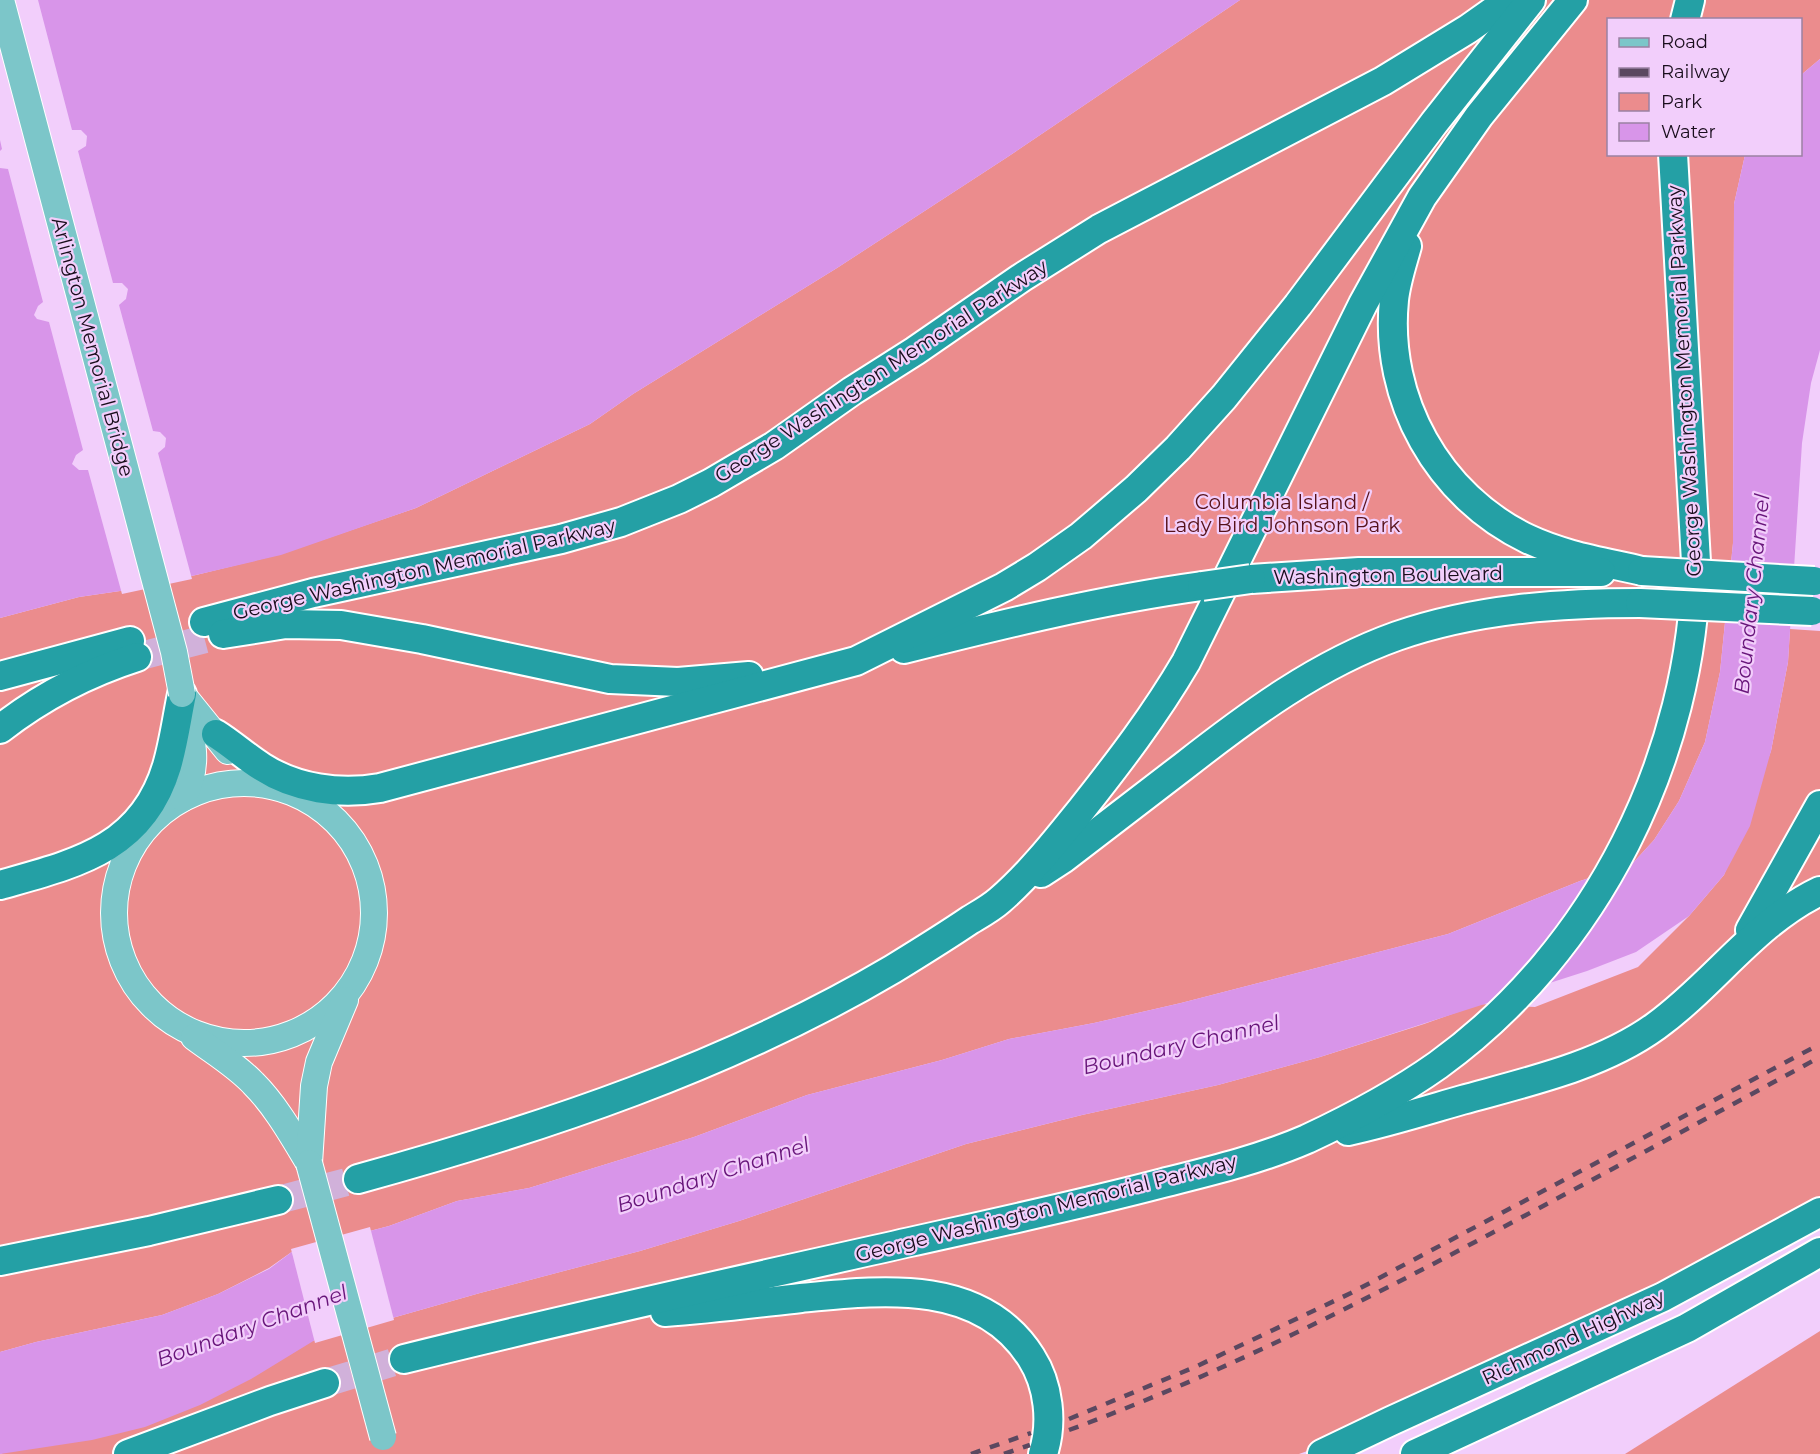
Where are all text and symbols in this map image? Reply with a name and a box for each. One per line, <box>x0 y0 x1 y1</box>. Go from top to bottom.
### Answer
legend <box>1607 18 1802 156</box>
text: Road <box>1661 31 1708 53</box>
text: Railway <box>1661 61 1730 83</box>
text: Park <box>1661 91 1702 113</box>
text: Water <box>1661 121 1716 143</box>
street label: George Washington Memorial Parkway <box>1662 185 1706 577</box>
street label: Arlington Memorial Bridge <box>47 215 139 479</box>
street label: George Washington Memorial Parkway <box>710 254 1052 488</box>
park label: Columbia Island / Lady Bird Johnson Park <box>1164 490 1400 537</box>
water label: Boundary Channel <box>1729 492 1774 695</box>
street label: George Washington Memorial Parkway <box>230 513 618 625</box>
street label: Washington Boulevard <box>1273 561 1503 589</box>
water label: Boundary Channel <box>1080 1010 1282 1079</box>
water label: Boundary Channel <box>613 1131 813 1218</box>
street label: George Washington Memorial Parkway <box>853 1149 1239 1267</box>
water label: Boundary Channel <box>153 1279 351 1372</box>
street label: Richmond Highway <box>1478 1284 1668 1390</box>

